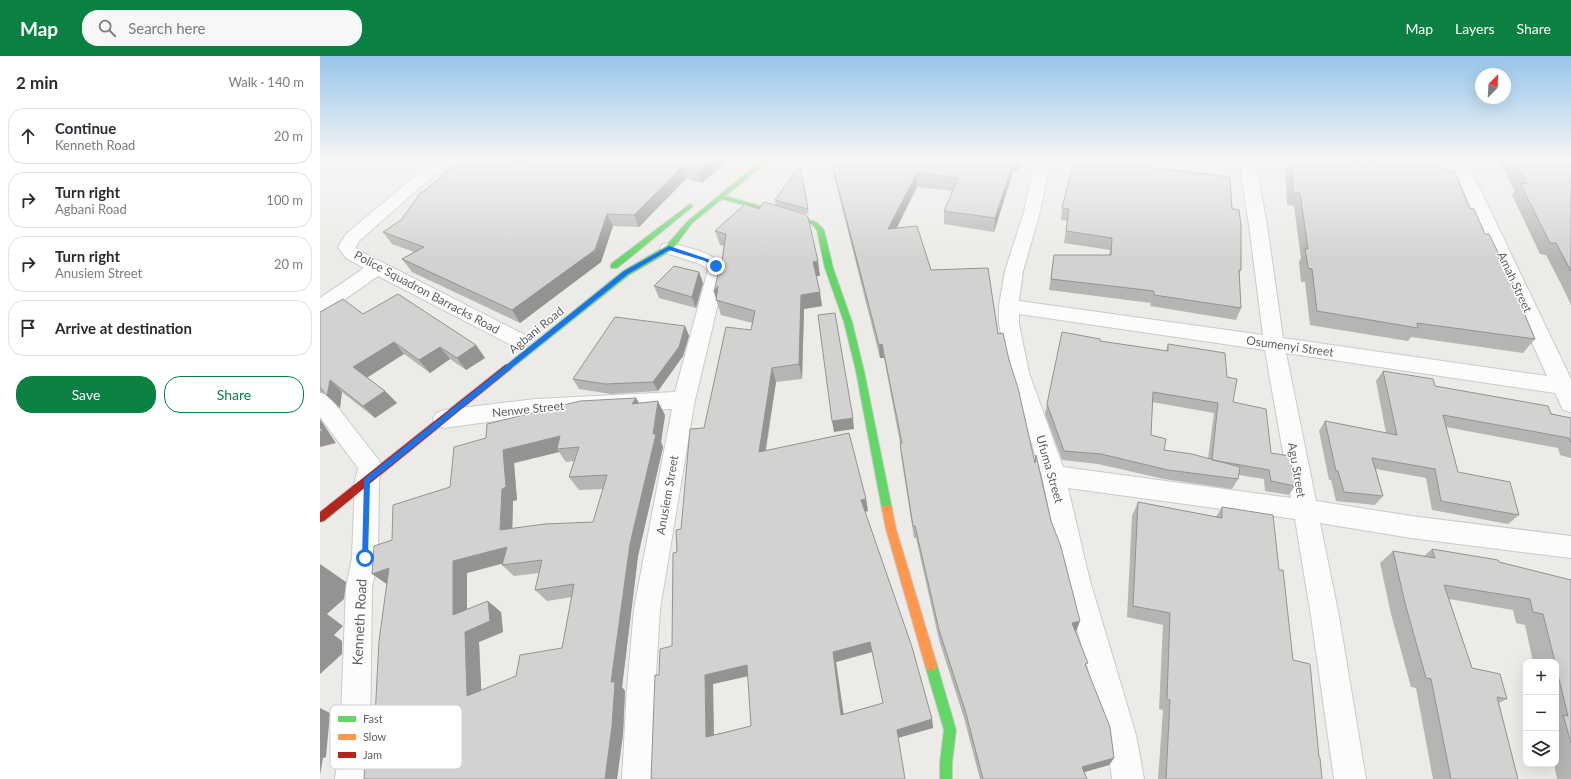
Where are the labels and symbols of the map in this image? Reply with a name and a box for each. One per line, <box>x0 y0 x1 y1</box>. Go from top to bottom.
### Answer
north arrow <box>1475 68 1511 104</box>
street label: Police Squadron Barracks Road <box>352 247 502 337</box>
street label: Amah Street <box>1494 249 1536 315</box>
route end <box>707 257 725 275</box>
street label: Agbani Road <box>506 303 566 357</box>
street label: Osumenyi Street <box>1245 332 1335 360</box>
street label: Nenwe Street <box>491 398 565 420</box>
street label: Ufuma Street <box>1033 433 1067 505</box>
street label: Agu Street <box>1285 441 1309 499</box>
street label: Anusiem Street <box>653 453 681 536</box>
route start <box>356 549 374 567</box>
street label: Kenneth Road <box>348 578 370 666</box>
legend <box>330 705 462 769</box>
text: Fast <box>363 712 383 725</box>
text: Slow <box>363 730 387 743</box>
text: Jam <box>363 748 382 761</box>

